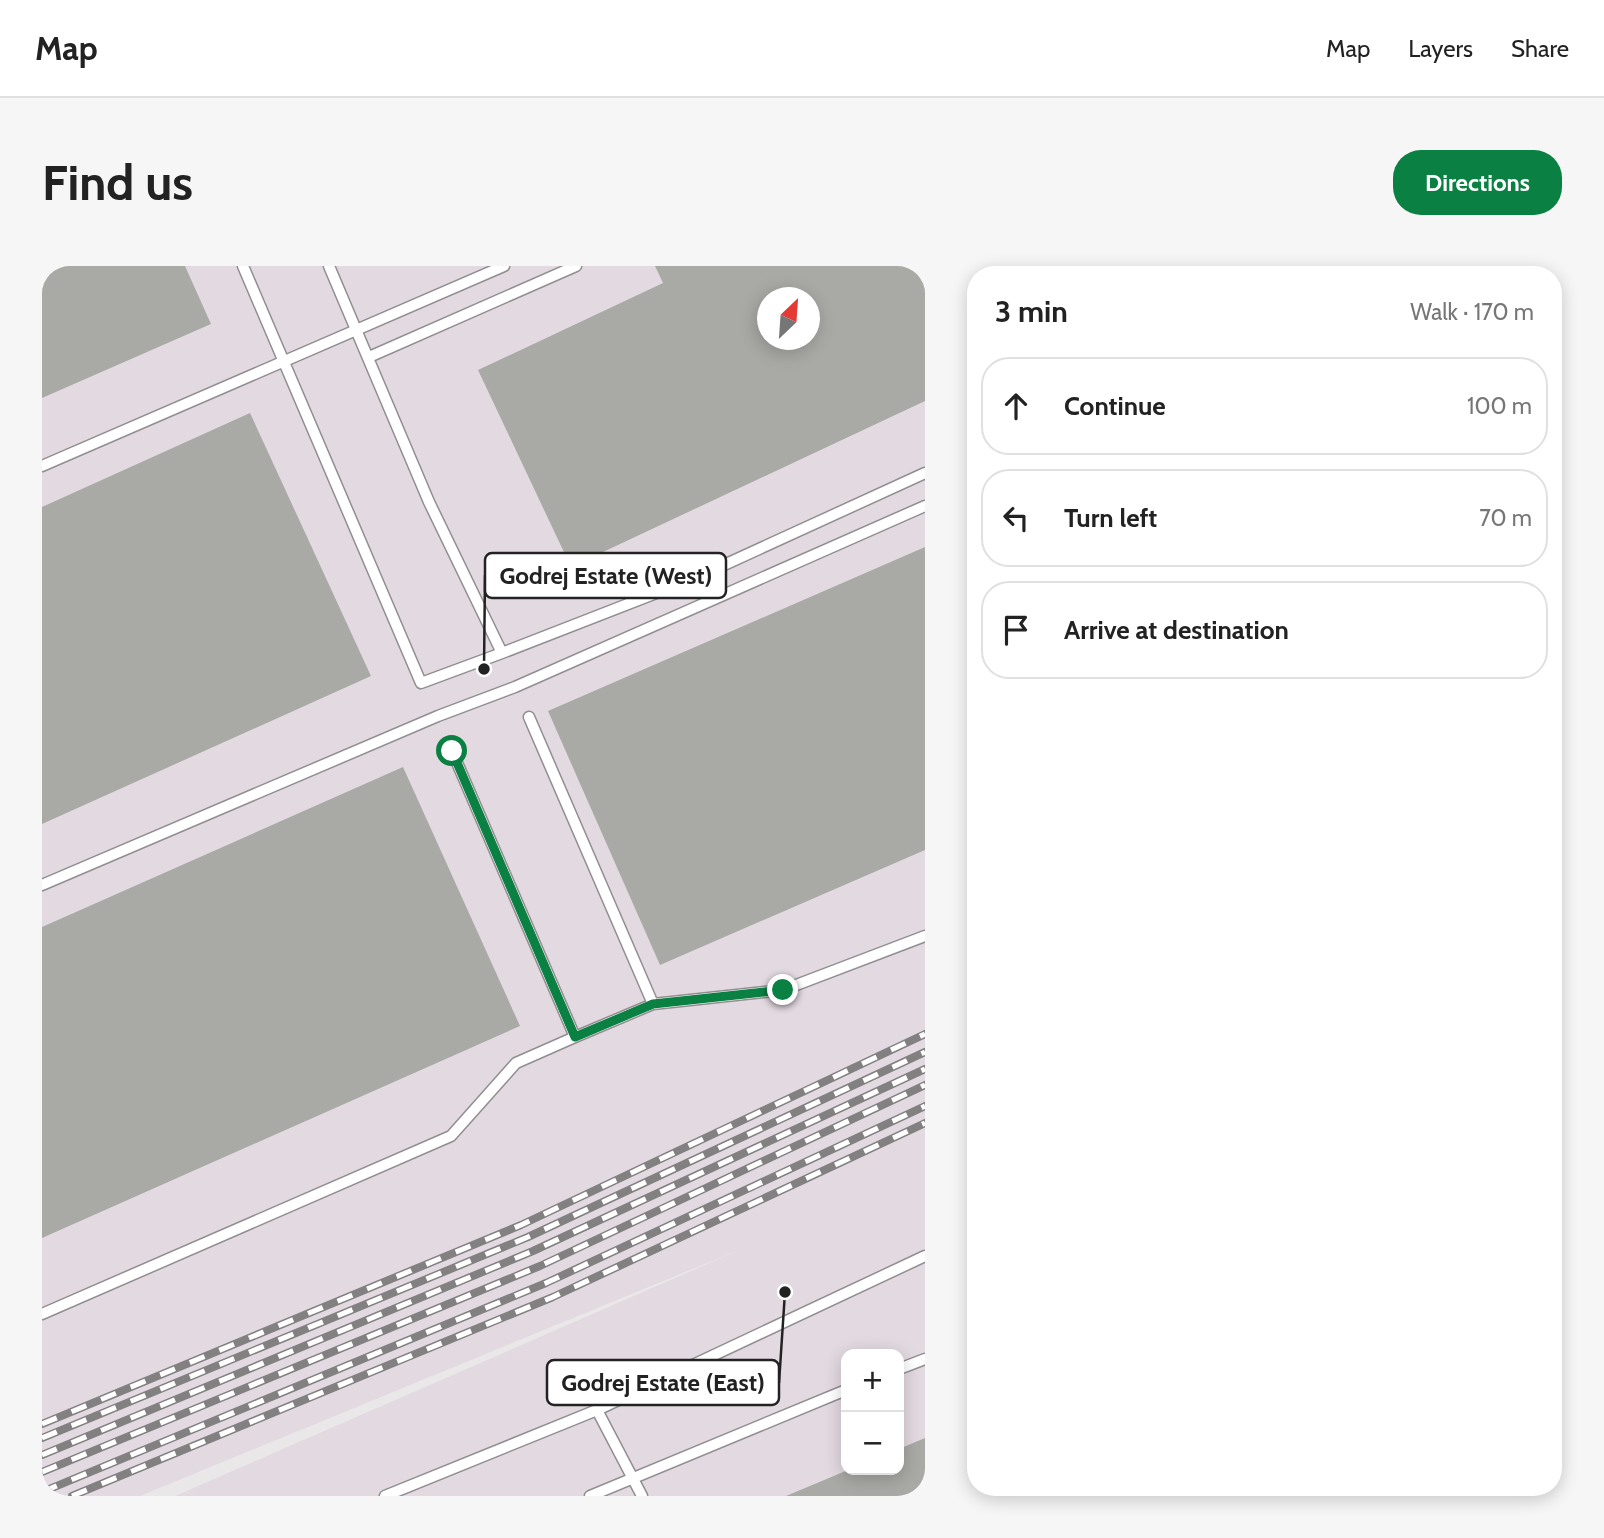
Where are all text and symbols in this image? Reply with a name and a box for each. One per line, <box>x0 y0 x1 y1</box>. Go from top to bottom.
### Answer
text: Map <box>35 28 98 68</box>
text: Map <box>1326 34 1370 63</box>
text: Layers <box>1408 34 1473 63</box>
text: Share <box>1511 34 1569 63</box>
button: Directions <box>1393 150 1562 215</box>
text: Find us <box>42 153 193 212</box>
north arrow <box>757 287 820 350</box>
text: 3 min <box>995 293 1068 330</box>
text: Walk · 170 m <box>1410 298 1534 326</box>
icon: ahead <box>997 387 1035 425</box>
text: Continue <box>1064 390 1166 422</box>
text: 100 m <box>1467 392 1532 420</box>
icon: left <box>997 499 1035 537</box>
text: Turn left <box>1064 502 1157 534</box>
text: 70 m <box>1479 504 1532 532</box>
callout: Godrej Estate (West) <box>485 553 726 598</box>
text: Godrej Estate (West) <box>500 561 712 590</box>
icon: arrive <box>997 611 1035 649</box>
text: Arrive at destination <box>1064 614 1289 646</box>
route start <box>436 735 467 766</box>
route end <box>767 974 798 1005</box>
map controls <box>841 1349 904 1475</box>
button: + <box>841 1349 904 1412</box>
callout: Godrej Estate (East) <box>547 1360 779 1405</box>
text: Godrej Estate (East) <box>561 1368 765 1397</box>
button: − <box>841 1412 904 1475</box>

